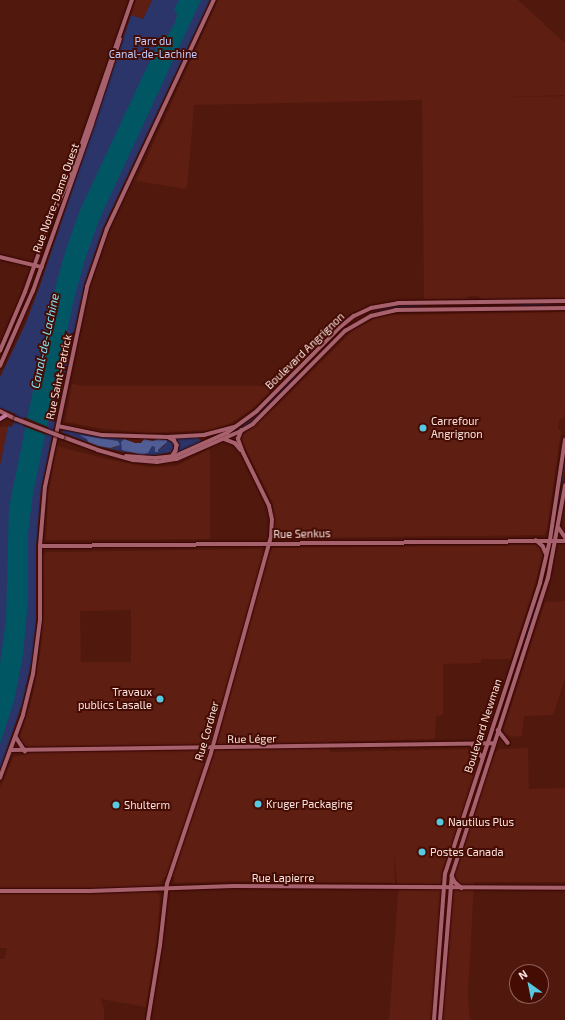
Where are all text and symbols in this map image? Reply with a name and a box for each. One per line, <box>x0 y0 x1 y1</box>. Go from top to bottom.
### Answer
park label: Parc du Canal-de-Lachine <box>109 35 197 61</box>
street label: Rue Notre-Dame Ouest <box>30 142 82 254</box>
water label: Canal-de-Lachine <box>28 292 62 390</box>
street label: Boulevard Angrignon <box>263 310 347 392</box>
street label: Rue Saint-Patrick <box>44 333 74 421</box>
place label: Carrefour Angrignon <box>431 415 483 441</box>
marker: Carrefour Angrignon <box>418 423 428 433</box>
street label: Rue Senkus <box>273 527 331 541</box>
street label: Boulevard Newman <box>462 677 504 775</box>
place label: Travaux publics Lasalle <box>78 686 152 712</box>
marker: Travaux publics Lasalle <box>155 694 165 704</box>
street label: Rue Cordner <box>192 700 222 762</box>
street label: Rue Léger <box>227 732 277 746</box>
place label: Kruger Packaging <box>266 797 353 811</box>
place label: Shulterm <box>124 798 170 812</box>
marker: Kruger Packaging <box>253 799 263 809</box>
marker: Shulterm <box>111 800 121 810</box>
place label: Nautilus Plus <box>448 815 514 829</box>
marker: Nautilus Plus <box>435 817 445 827</box>
place label: Postes Canada <box>430 845 503 859</box>
marker: Postes Canada <box>417 847 427 857</box>
street label: Rue Lapierre <box>252 871 314 885</box>
north arrow <box>509 964 549 1004</box>
text: N <box>516 967 530 982</box>

